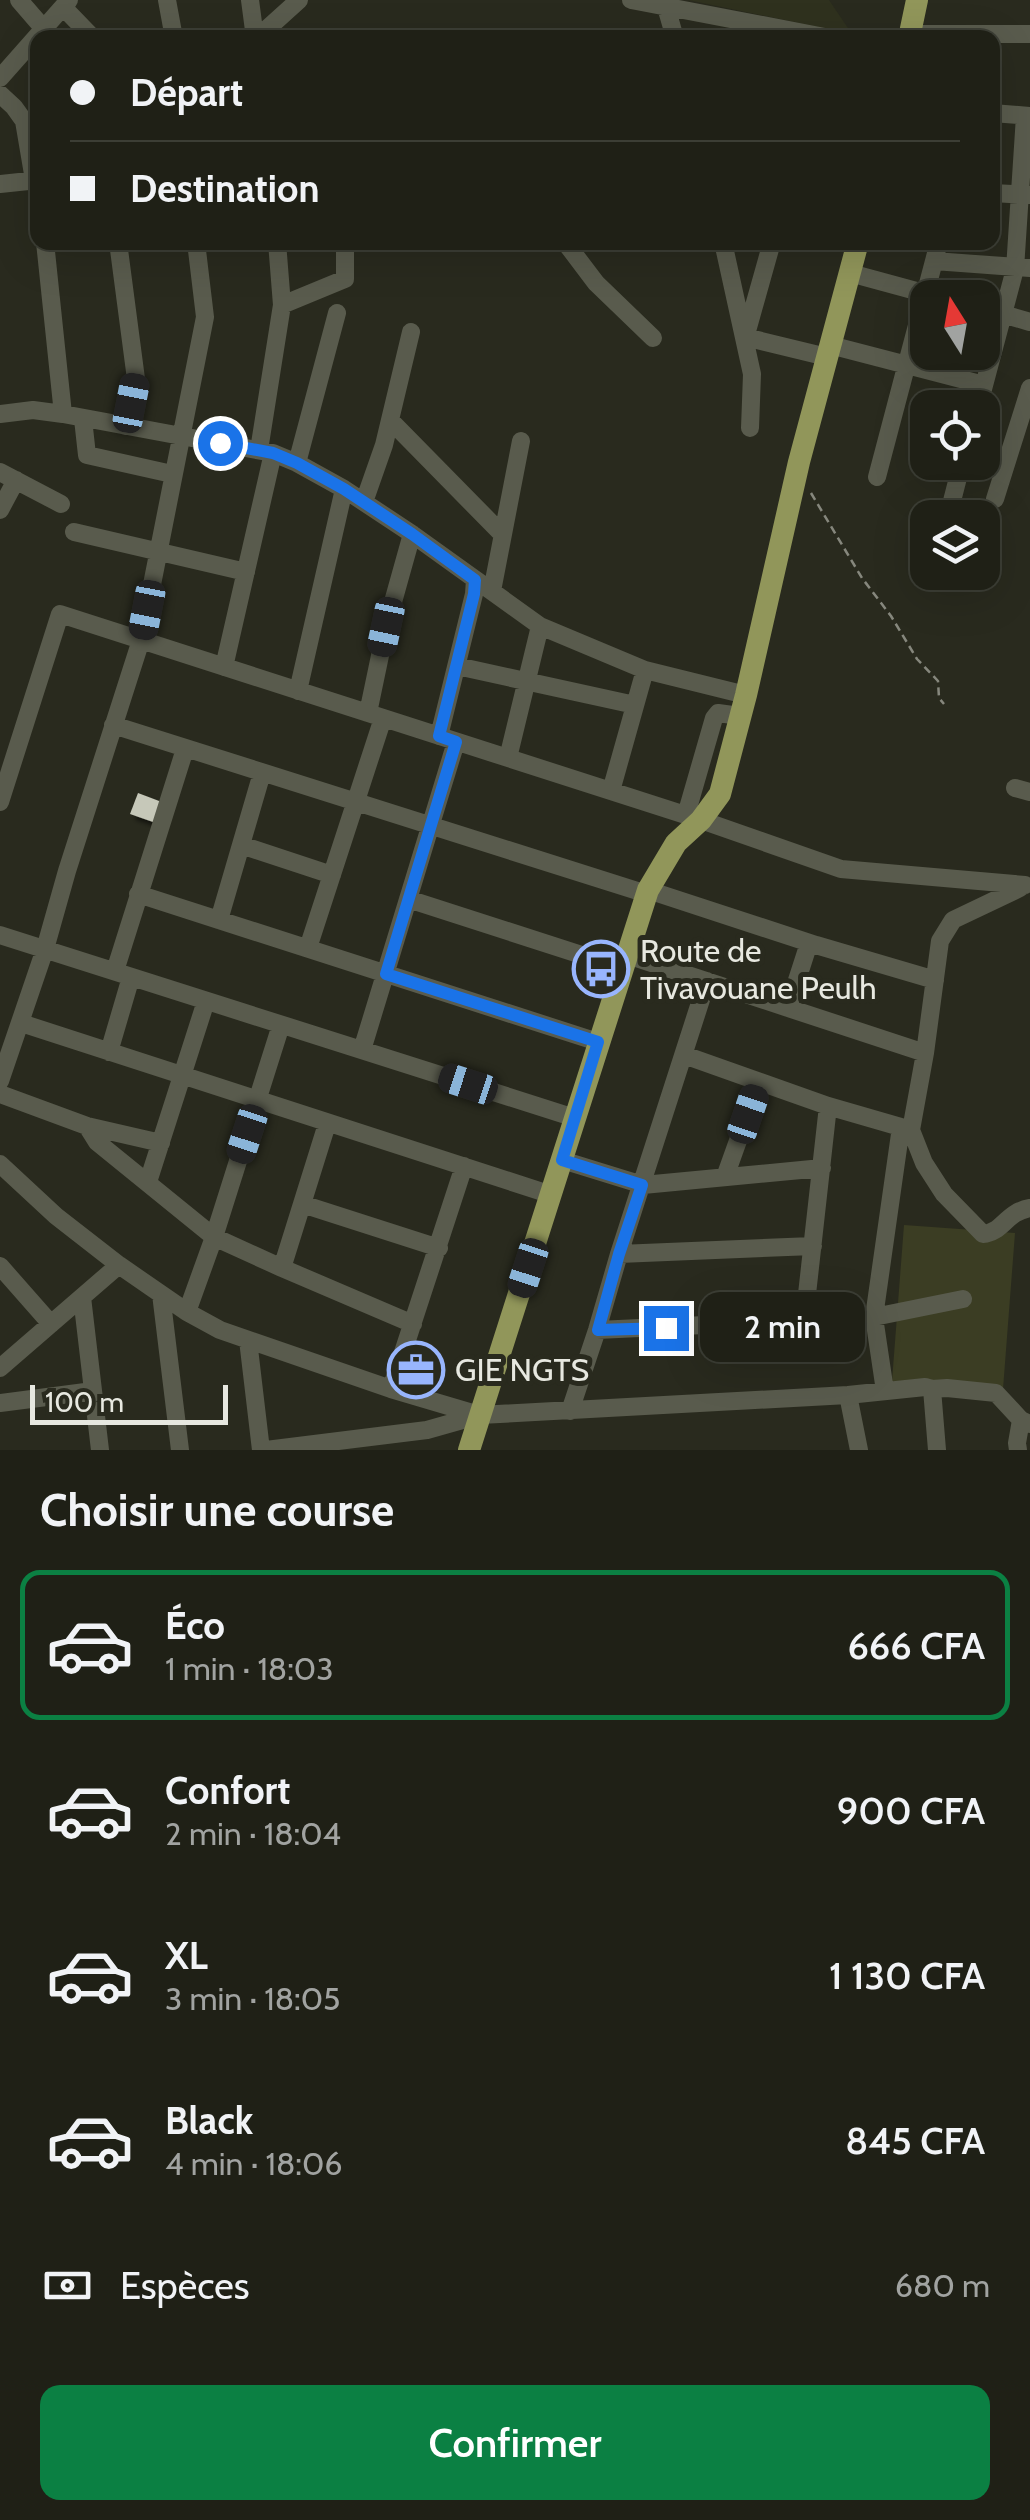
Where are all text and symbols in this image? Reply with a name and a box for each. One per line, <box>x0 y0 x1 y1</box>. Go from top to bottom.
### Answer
text: Départ <box>130 69 243 116</box>
text: Destination <box>130 165 319 212</box>
north arrow <box>910 280 1000 370</box>
map controls <box>910 280 1000 590</box>
car <box>111 371 151 435</box>
button: locate <box>910 390 1000 480</box>
route start <box>198 421 243 466</box>
button: layers <box>910 500 1000 590</box>
car <box>127 578 167 642</box>
car <box>365 595 407 659</box>
place label: Route de Tivavouane Peulh <box>640 931 876 1007</box>
bus stop icon: Route de Tivavouane Peulh <box>571 939 631 999</box>
car <box>435 1060 501 1108</box>
car <box>724 1081 772 1147</box>
car <box>223 1101 271 1167</box>
car <box>504 1235 552 1301</box>
callout: 2 min <box>701 1293 866 1363</box>
route end <box>644 1306 689 1351</box>
text: 2 min <box>744 1307 821 1346</box>
office icon: GIE NGTS <box>386 1340 446 1400</box>
place label: GIE NGTS <box>455 1350 589 1389</box>
scale bar <box>30 1380 228 1424</box>
text: 100 m <box>45 1385 124 1419</box>
text: Choisir une course <box>40 1483 394 1537</box>
icon: car <box>45 1600 135 1690</box>
text: Éco <box>165 1602 225 1649</box>
text: 666 CFA <box>847 1622 985 1669</box>
text: 1 min · 18:03 <box>165 1649 334 1688</box>
icon: car <box>45 1765 135 1855</box>
text: Confort <box>165 1767 290 1814</box>
text: 900 CFA <box>837 1787 985 1834</box>
text: 2 min · 18:04 <box>165 1814 341 1853</box>
icon: car <box>45 1930 135 2020</box>
text: XL <box>165 1932 208 1979</box>
text: 1 130 CFA <box>829 1952 985 1999</box>
text: 3 min · 18:05 <box>165 1979 340 2018</box>
icon: car <box>45 2095 135 2185</box>
text: Black <box>165 2097 253 2144</box>
text: 845 CFA <box>845 2117 985 2164</box>
text: 4 min · 18:06 <box>165 2144 342 2183</box>
icon: cash <box>40 2258 95 2313</box>
text: Espèces <box>120 2262 249 2309</box>
text: 680 m <box>895 2266 990 2305</box>
button: Confirmer <box>40 2385 990 2500</box>

